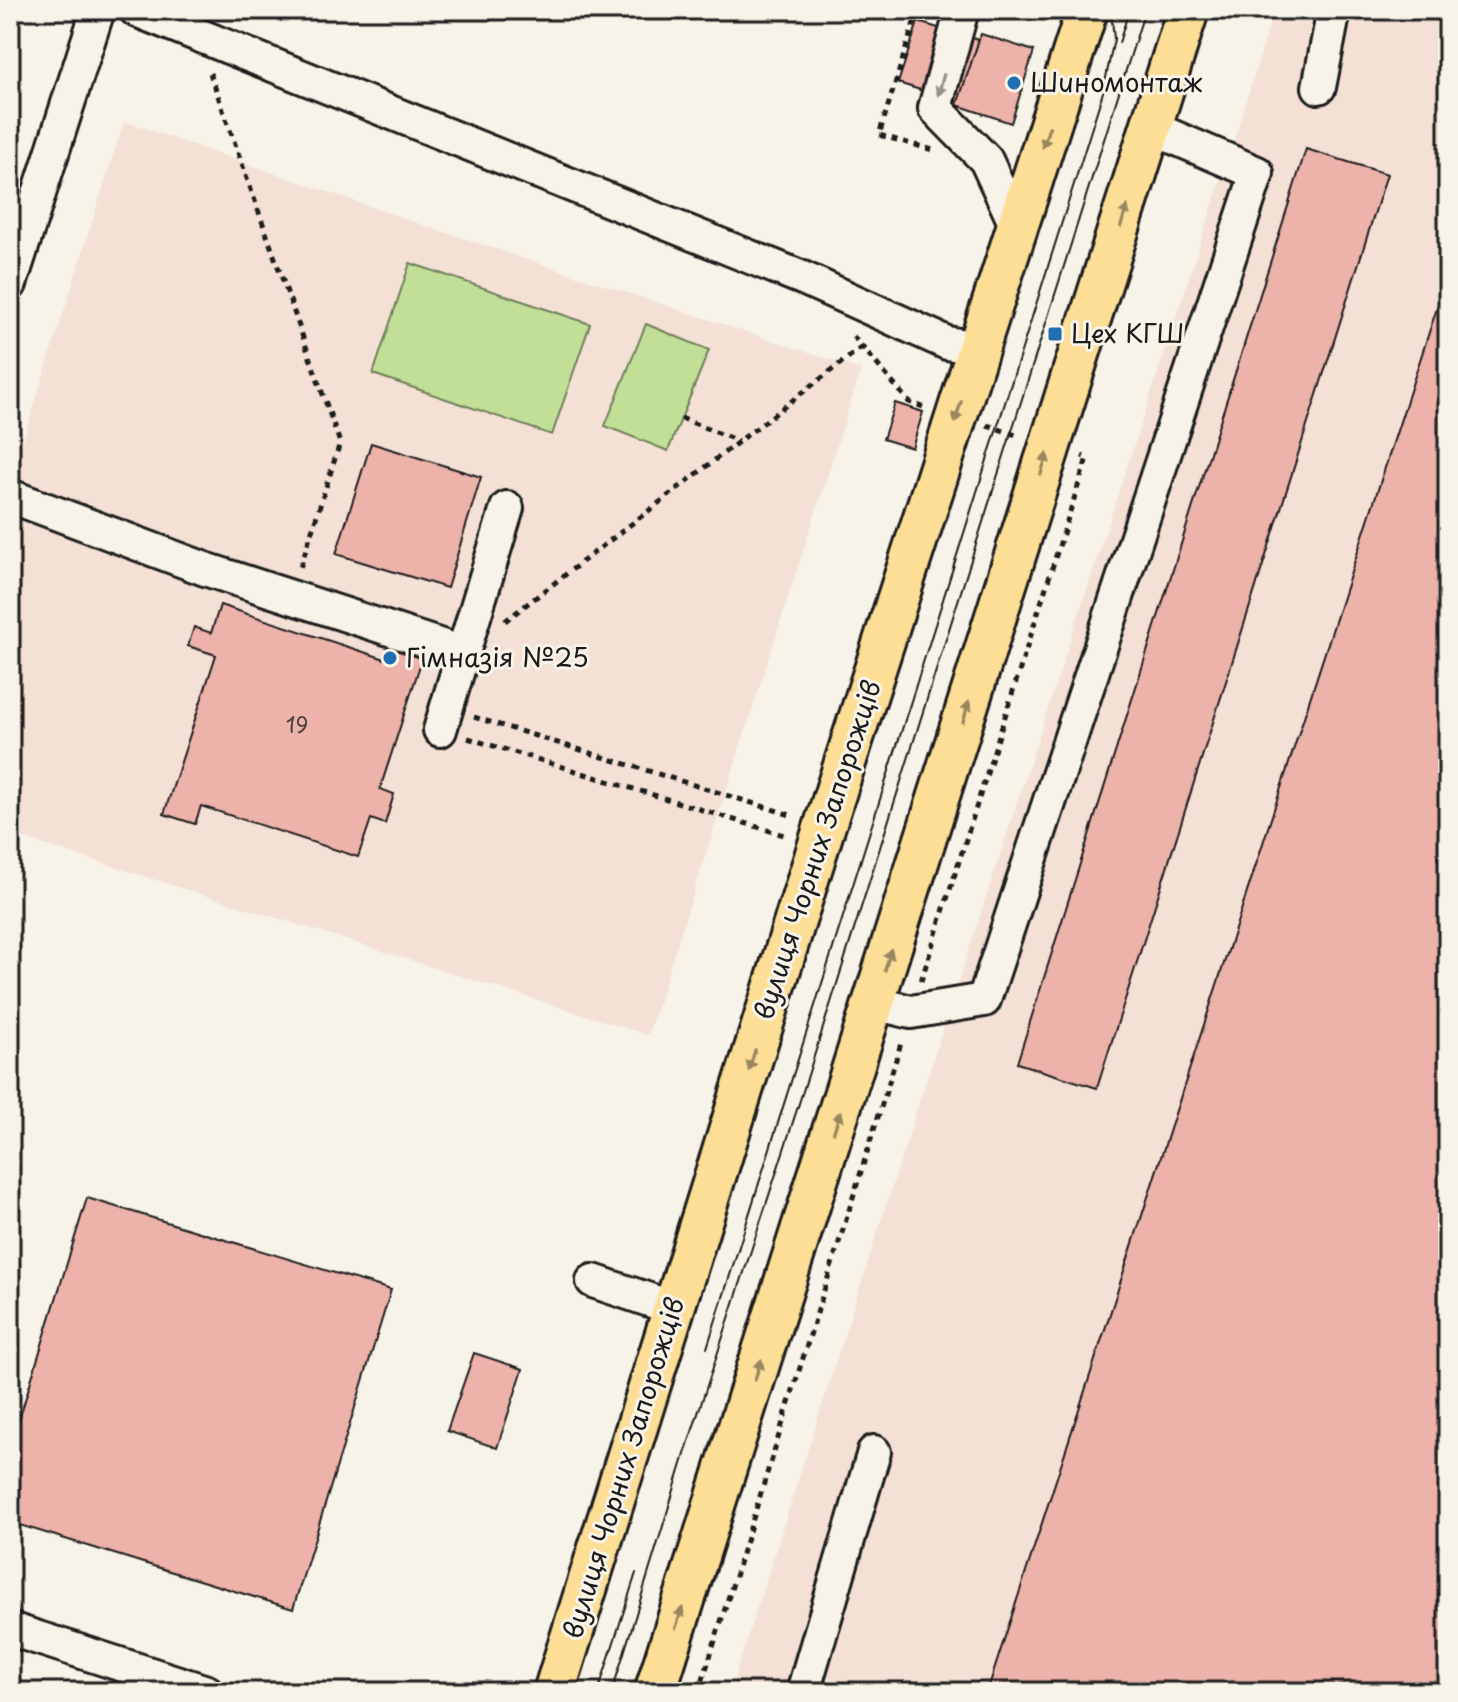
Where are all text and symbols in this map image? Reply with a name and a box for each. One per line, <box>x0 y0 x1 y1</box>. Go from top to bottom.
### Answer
place label: Шиномонтаж <box>1030 62 1202 101</box>
one-way arrow <box>935 73 947 98</box>
marker: Шиномонтаж <box>1005 74 1023 92</box>
one-way arrow <box>1039 126 1051 150</box>
one-way arrow <box>1118 204 1130 228</box>
place label: Цех КГШ <box>1071 313 1185 352</box>
marker: Цех КГШ <box>1046 325 1064 343</box>
one-way arrow <box>951 400 964 424</box>
one-way arrow <box>1038 451 1050 475</box>
place label: Гімназія №25 <box>406 637 589 676</box>
marker: Гімназія №25 <box>381 649 399 667</box>
street label: вулиця Чорних Запорожців <box>743 675 890 1024</box>
one-way arrow <box>960 699 973 723</box>
house number: 19 <box>286 707 308 740</box>
one-way arrow <box>882 947 895 971</box>
one-way arrow <box>745 1048 757 1072</box>
one-way arrow <box>831 1110 844 1134</box>
street label: вулиця Чорних Запорожців <box>552 1292 693 1643</box>
one-way arrow <box>752 1358 765 1382</box>
one-way arrow <box>673 1605 686 1629</box>

